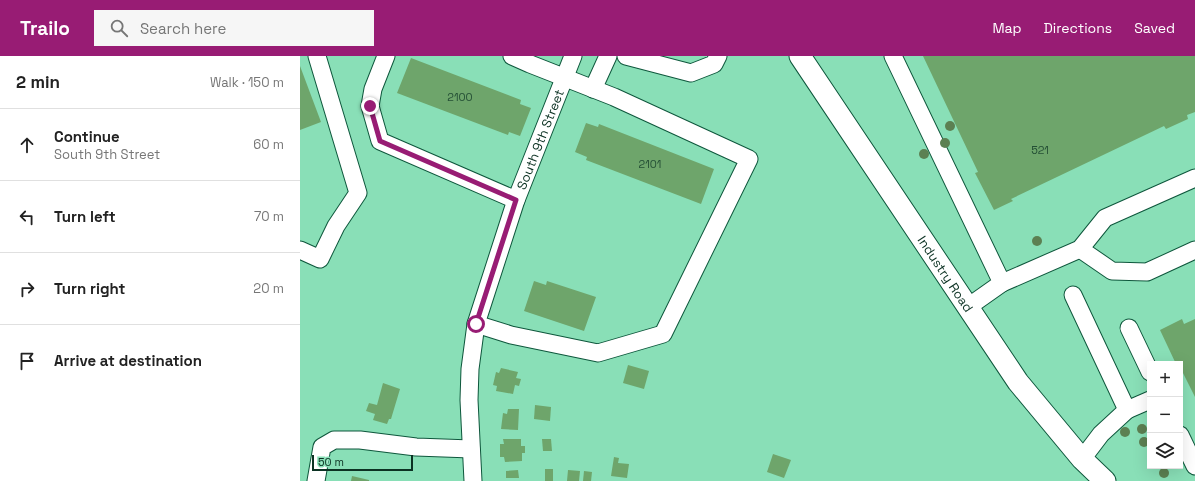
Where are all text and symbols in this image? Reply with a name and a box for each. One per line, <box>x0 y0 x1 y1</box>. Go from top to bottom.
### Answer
search box <box>94 10 374 46</box>
text: Trailo <box>20 16 70 41</box>
icon: search <box>108 17 130 39</box>
text: Search here <box>140 19 226 38</box>
text: Map <box>992 19 1022 37</box>
text: Directions <box>1044 19 1112 37</box>
text: Saved <box>1134 19 1175 37</box>
text: 2 min <box>16 71 60 93</box>
text: Walk · 150 m <box>210 74 284 91</box>
street label: South 9th Street <box>513 87 568 192</box>
house number: 2100 <box>447 90 473 104</box>
route end <box>361 97 379 115</box>
text: Continue <box>54 127 120 146</box>
icon: ahead <box>16 134 38 156</box>
text: 60 m <box>253 136 284 153</box>
house number: 521 <box>1031 143 1049 157</box>
text: South 9th Street <box>54 146 160 163</box>
house number: 2101 <box>639 157 661 171</box>
icon: left <box>16 206 38 228</box>
text: Turn left <box>54 207 116 226</box>
text: 70 m <box>254 208 284 225</box>
street label: Industry Road <box>914 233 977 316</box>
icon: right <box>16 278 38 300</box>
text: Turn right <box>54 279 125 298</box>
text: 20 m <box>253 280 284 297</box>
route start <box>467 315 485 333</box>
icon: arrive <box>16 350 38 372</box>
text: Arrive at destination <box>54 351 202 370</box>
map controls <box>1147 361 1183 469</box>
button: + <box>1147 361 1183 397</box>
button: − <box>1147 397 1183 433</box>
button: layers <box>1147 433 1183 469</box>
scale bar <box>312 453 413 472</box>
text: 50 m <box>318 455 344 469</box>

